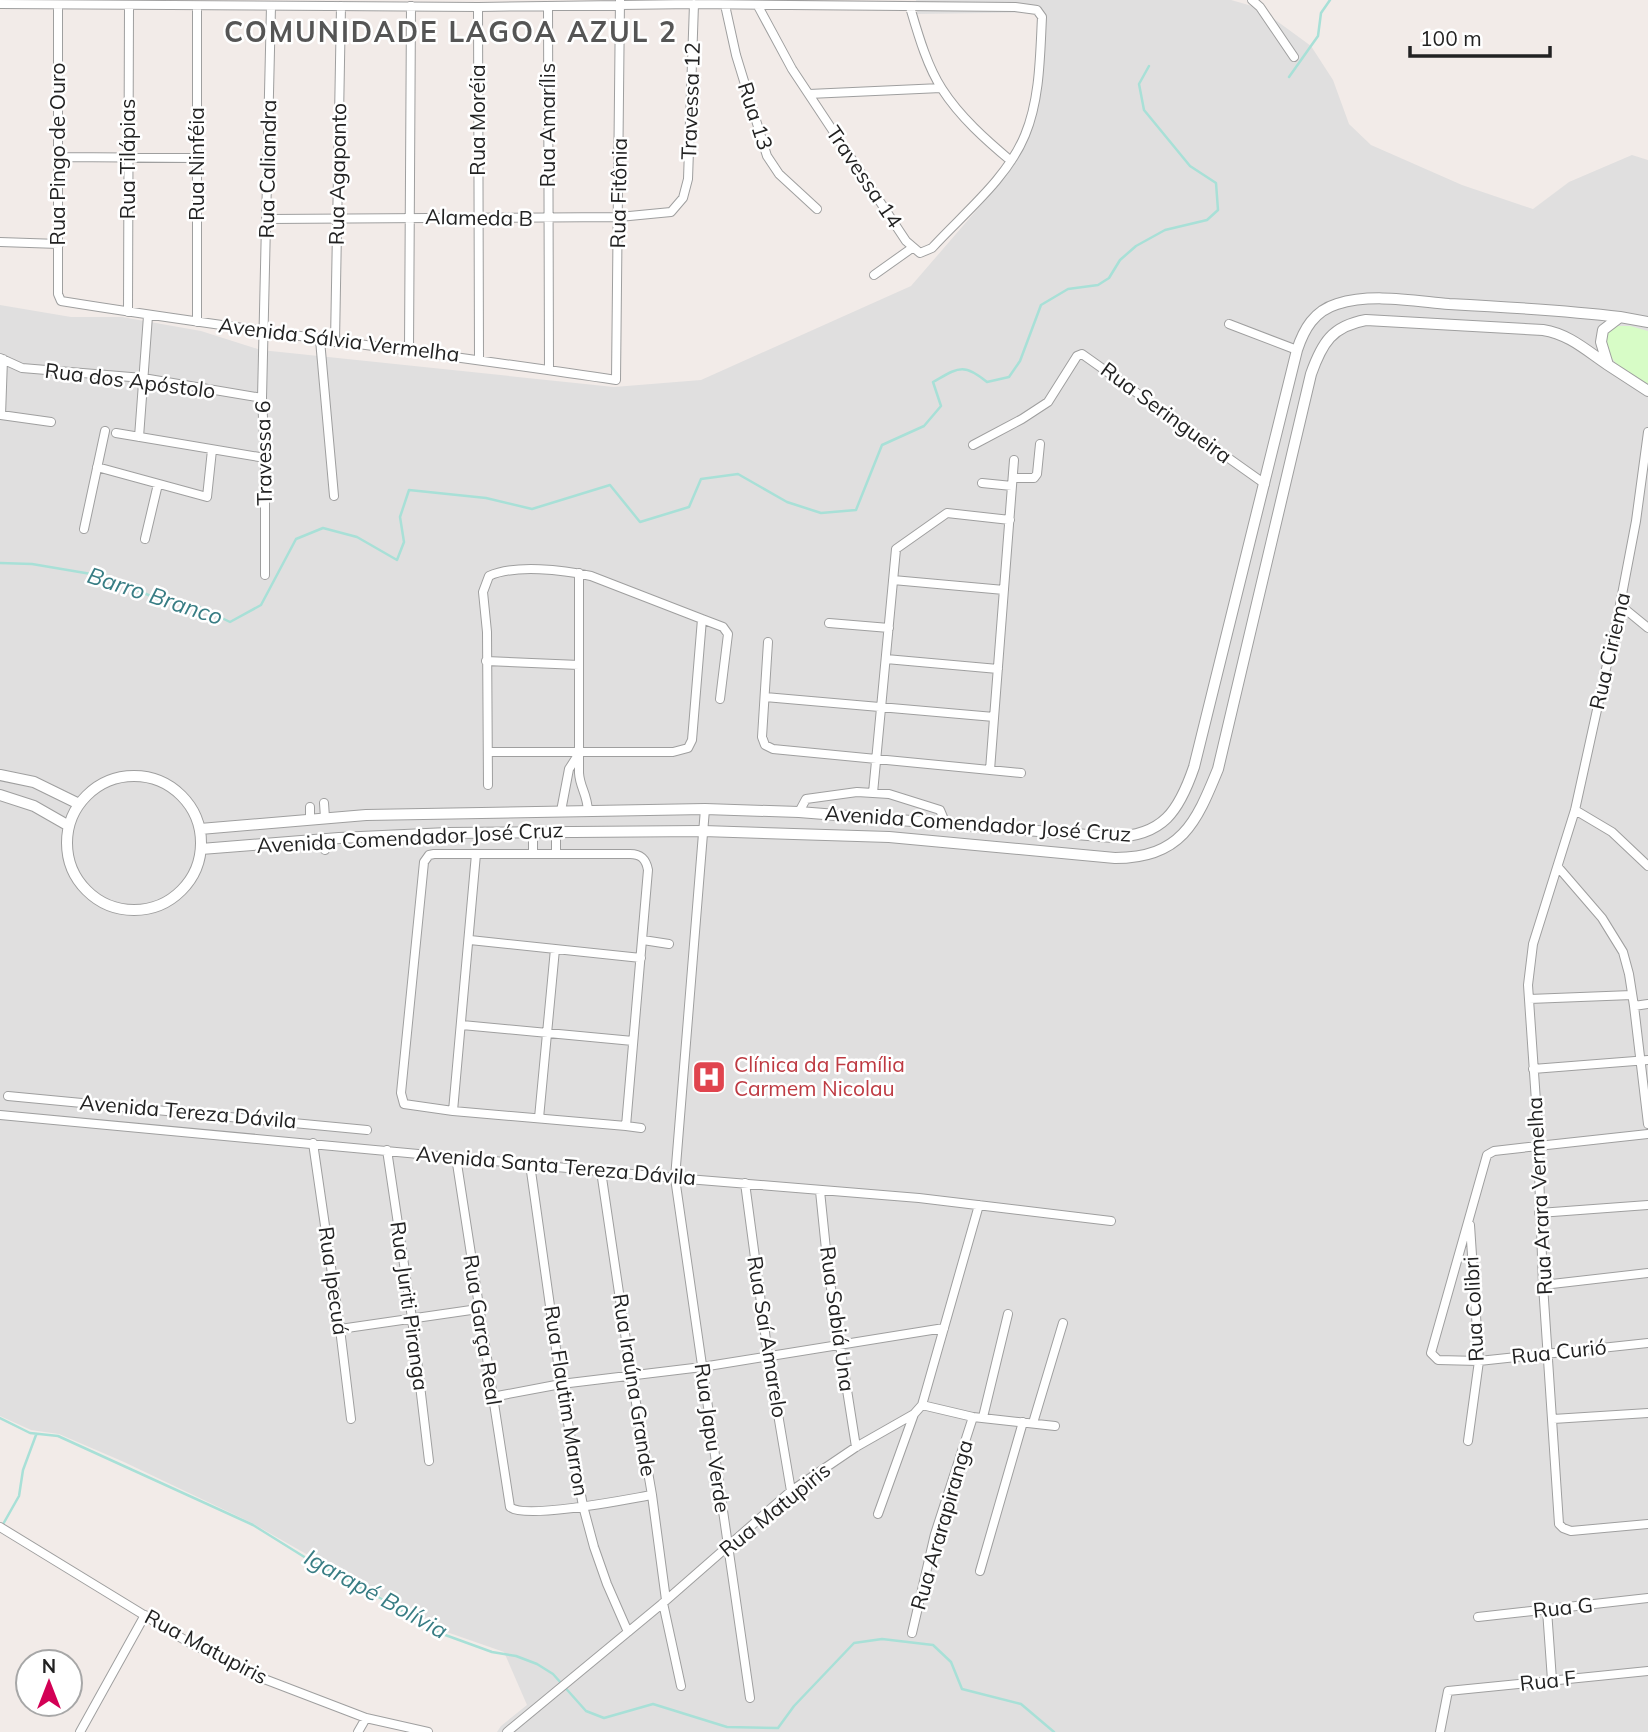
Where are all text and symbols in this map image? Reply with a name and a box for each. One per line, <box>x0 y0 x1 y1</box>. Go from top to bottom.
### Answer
district label: COMUNIDADE LAGOA AZUL 2 <box>224 14 678 49</box>
scale bar <box>1410 14 1550 58</box>
text: 100 m <box>1420 25 1482 51</box>
street label: Travessa 12 <box>675 42 705 160</box>
street label: Rua Pingo de Ouro <box>44 62 70 246</box>
street label: Rua Amarílis <box>534 63 560 187</box>
street label: Rua Moréia <box>464 64 490 176</box>
street label: Rua 13 <box>733 78 779 153</box>
street label: Rua Tilápias <box>114 99 140 219</box>
street label: Rua Caliandra <box>253 99 281 239</box>
street label: Rua Agapanto <box>323 103 351 245</box>
street label: Rua Ninféia <box>183 107 209 221</box>
street label: Travessa 14 <box>821 120 909 233</box>
street label: Rua Fitônia <box>604 137 632 249</box>
street label: Alameda B <box>425 203 533 231</box>
street label: Avenida Sálvia Vermelha <box>217 311 461 367</box>
street label: Rua Seringueira <box>1096 356 1237 468</box>
street label: Rua dos Apóstolo <box>43 357 217 403</box>
street label: Travessa 6 <box>249 400 277 506</box>
water label: Barro Branco <box>84 560 226 631</box>
street label: Rua Ciriema <box>1583 590 1635 712</box>
street label: Avenida Comendador José Cruz <box>824 799 1132 847</box>
street label: Avenida Comendador José Cruz <box>256 816 564 858</box>
place label: Clínica da Família Carmem Nicolau <box>734 1051 905 1101</box>
hospital icon: Clínica da Família Carmem Nicolau <box>690 1058 728 1096</box>
street label: Avenida Tereza Dávila <box>79 1089 298 1133</box>
street label: Rua Arara Vermelha <box>1521 1096 1557 1296</box>
street label: Avenida Santa Tereza Dávila <box>415 1140 697 1190</box>
street label: Rua Juriti Piranga <box>385 1220 435 1392</box>
street label: Rua Ipecuá <box>314 1225 354 1337</box>
street label: Rua Sabiá Una <box>815 1245 861 1393</box>
street label: Rua Garça Real <box>458 1253 508 1407</box>
street label: Rua Saí Amarelo <box>742 1254 794 1420</box>
street label: Rua Colibri <box>1457 1256 1489 1362</box>
street label: Rua Iraúna Grande <box>608 1292 662 1478</box>
street label: Rua Flautim Marron <box>539 1304 595 1498</box>
street label: Rua Curió <box>1510 1333 1608 1369</box>
street label: Rua Japu Verde <box>690 1361 736 1514</box>
street label: Rua Ararapiranga <box>904 1437 978 1613</box>
street label: Rua Matupiris <box>714 1456 835 1562</box>
water label: Igarapé Bolívia <box>300 1542 453 1645</box>
street label: Rua G <box>1532 1591 1594 1623</box>
street label: Rua Matupiris <box>141 1603 272 1689</box>
north arrow <box>14 1648 84 1718</box>
text: N <box>42 1654 56 1678</box>
street label: Rua F <box>1518 1664 1578 1696</box>

